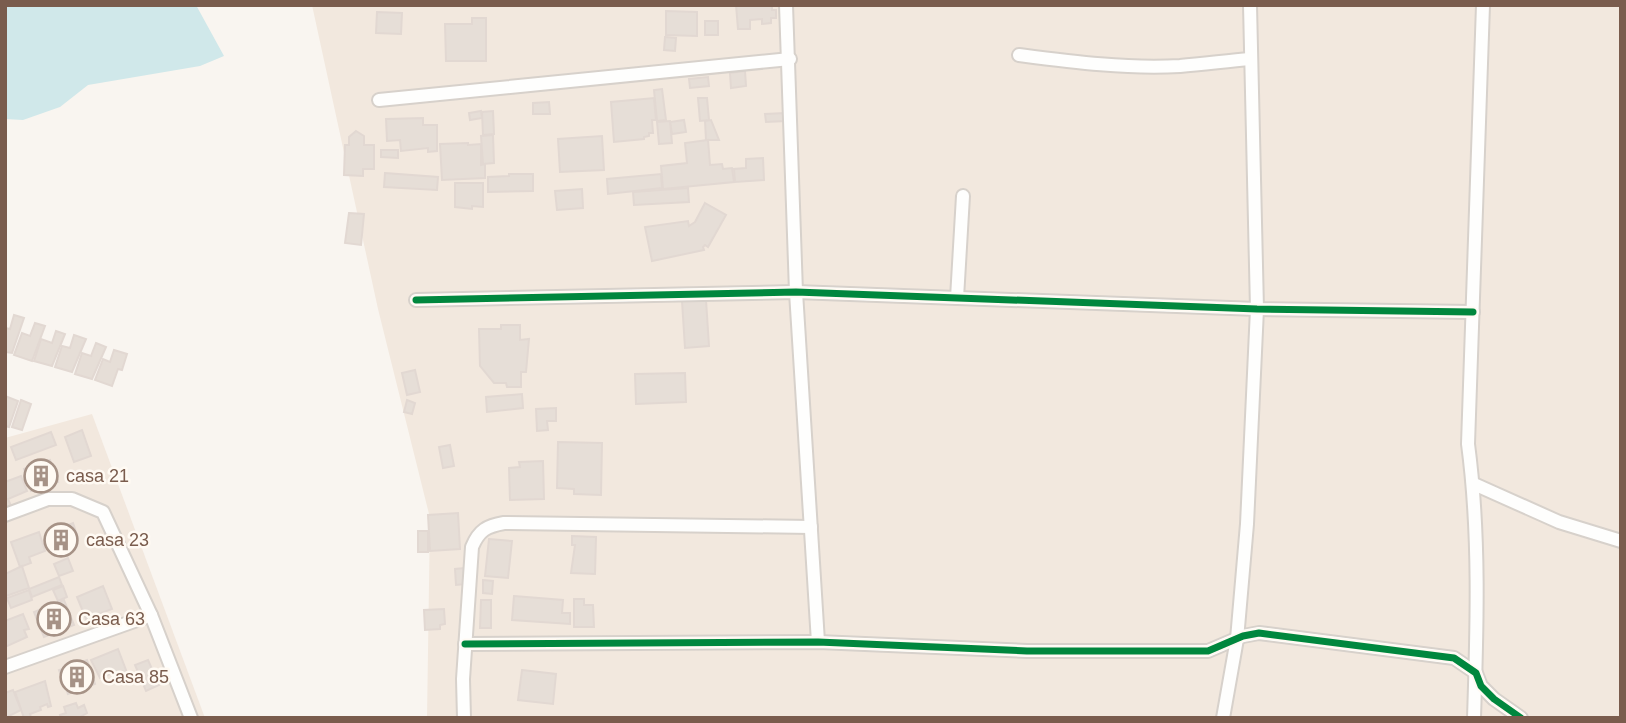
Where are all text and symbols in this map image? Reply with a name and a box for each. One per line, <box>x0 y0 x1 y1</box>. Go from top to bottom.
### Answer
building icon: casa 21 <box>22 457 60 495</box>
place label: casa 21 <box>66 466 129 486</box>
building icon: casa 23 <box>42 521 80 559</box>
place label: casa 23 <box>86 530 149 550</box>
building icon: Casa 63 <box>35 600 73 638</box>
place label: Casa 63 <box>78 609 145 629</box>
building icon: Casa 85 <box>58 658 96 696</box>
place label: Casa 85 <box>102 667 169 687</box>

